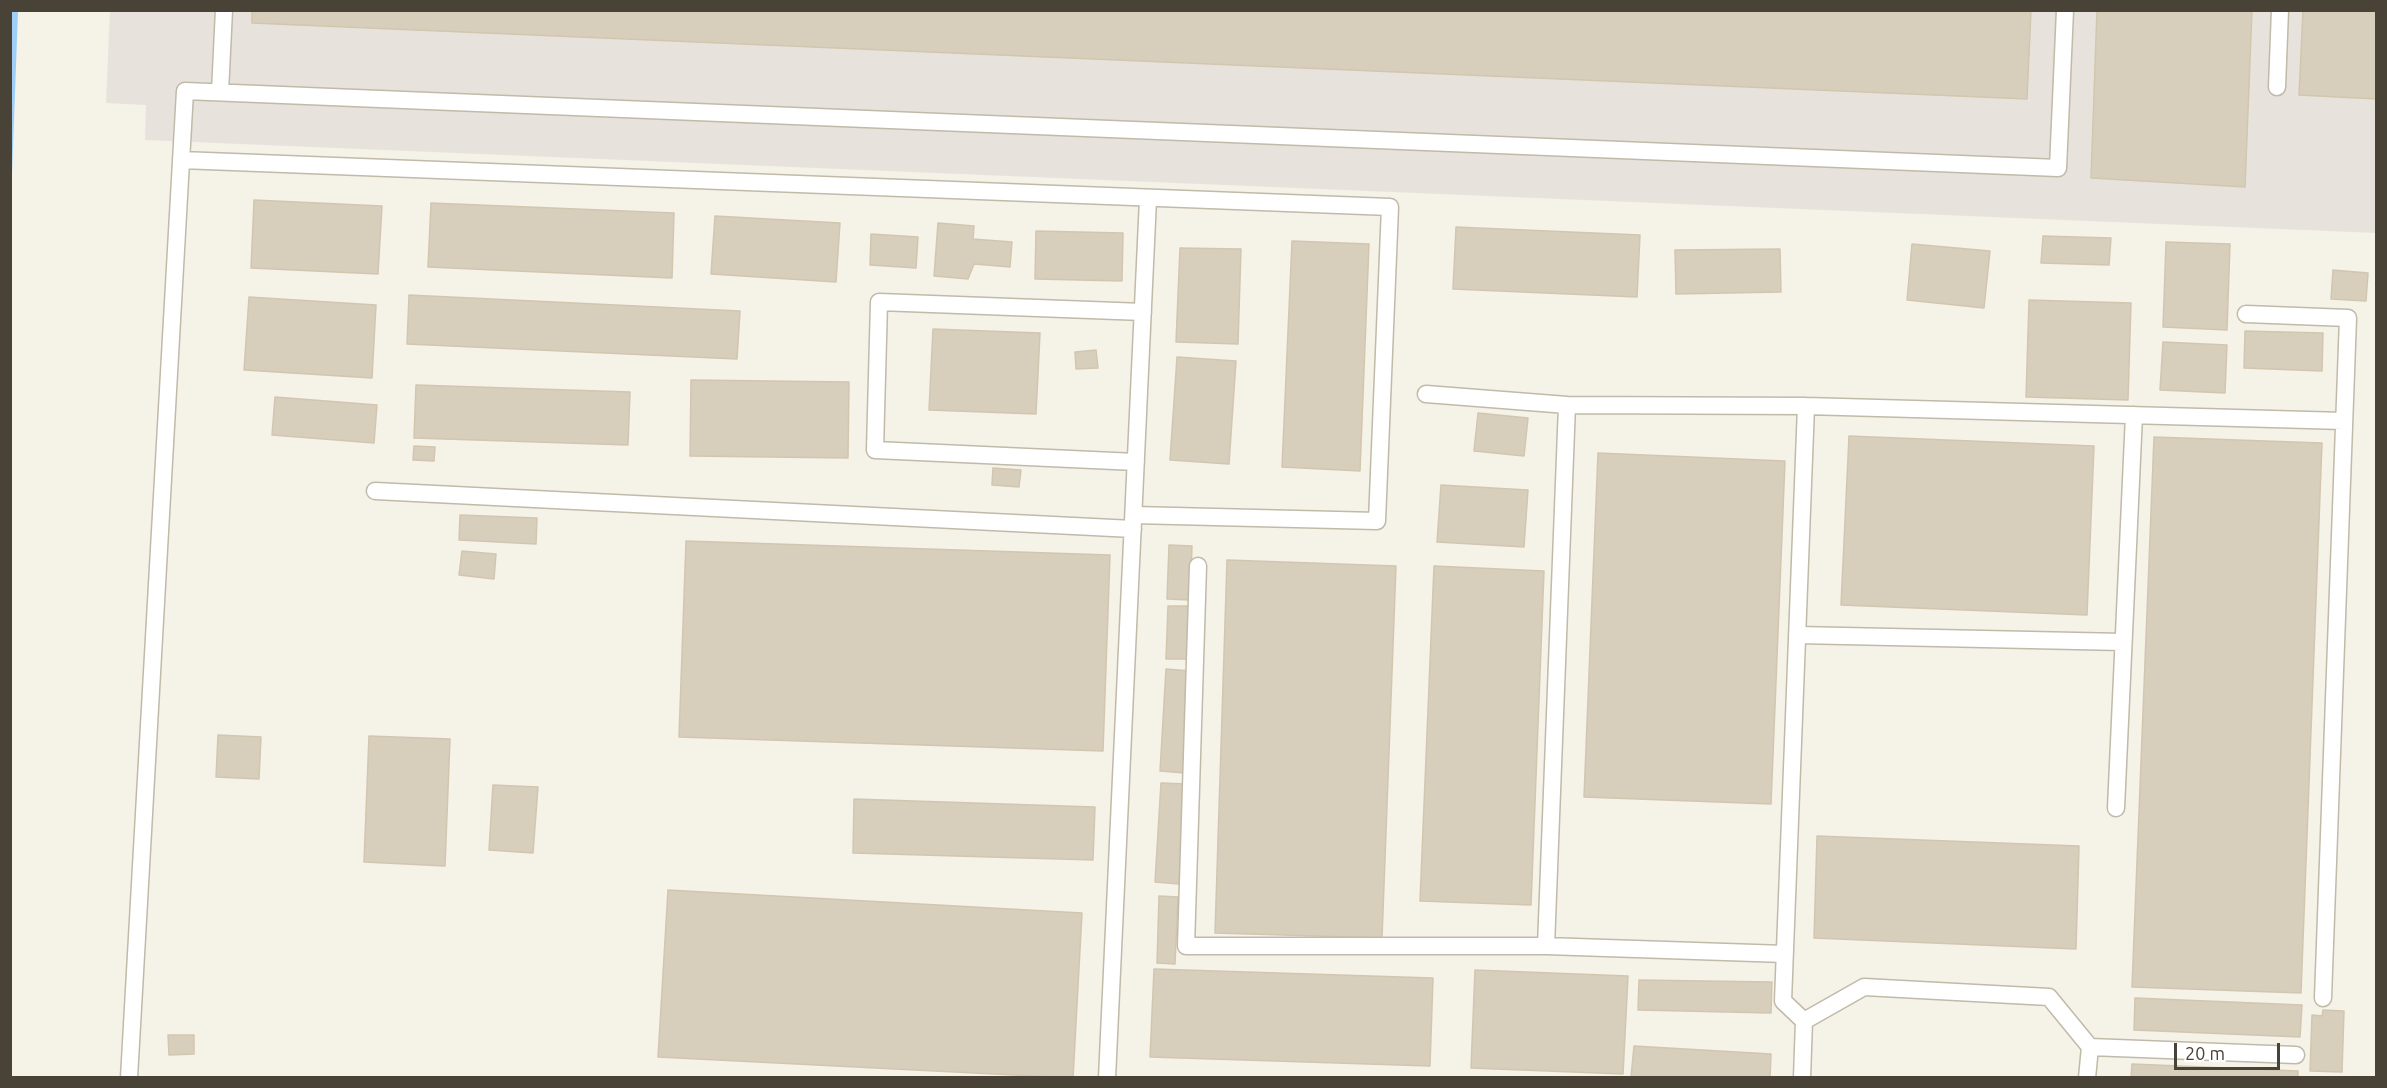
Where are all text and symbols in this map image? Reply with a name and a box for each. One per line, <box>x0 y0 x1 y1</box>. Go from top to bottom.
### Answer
scale bar <box>2177 1031 2284 1069</box>
text: 20 m <box>2185 1043 2225 1063</box>

